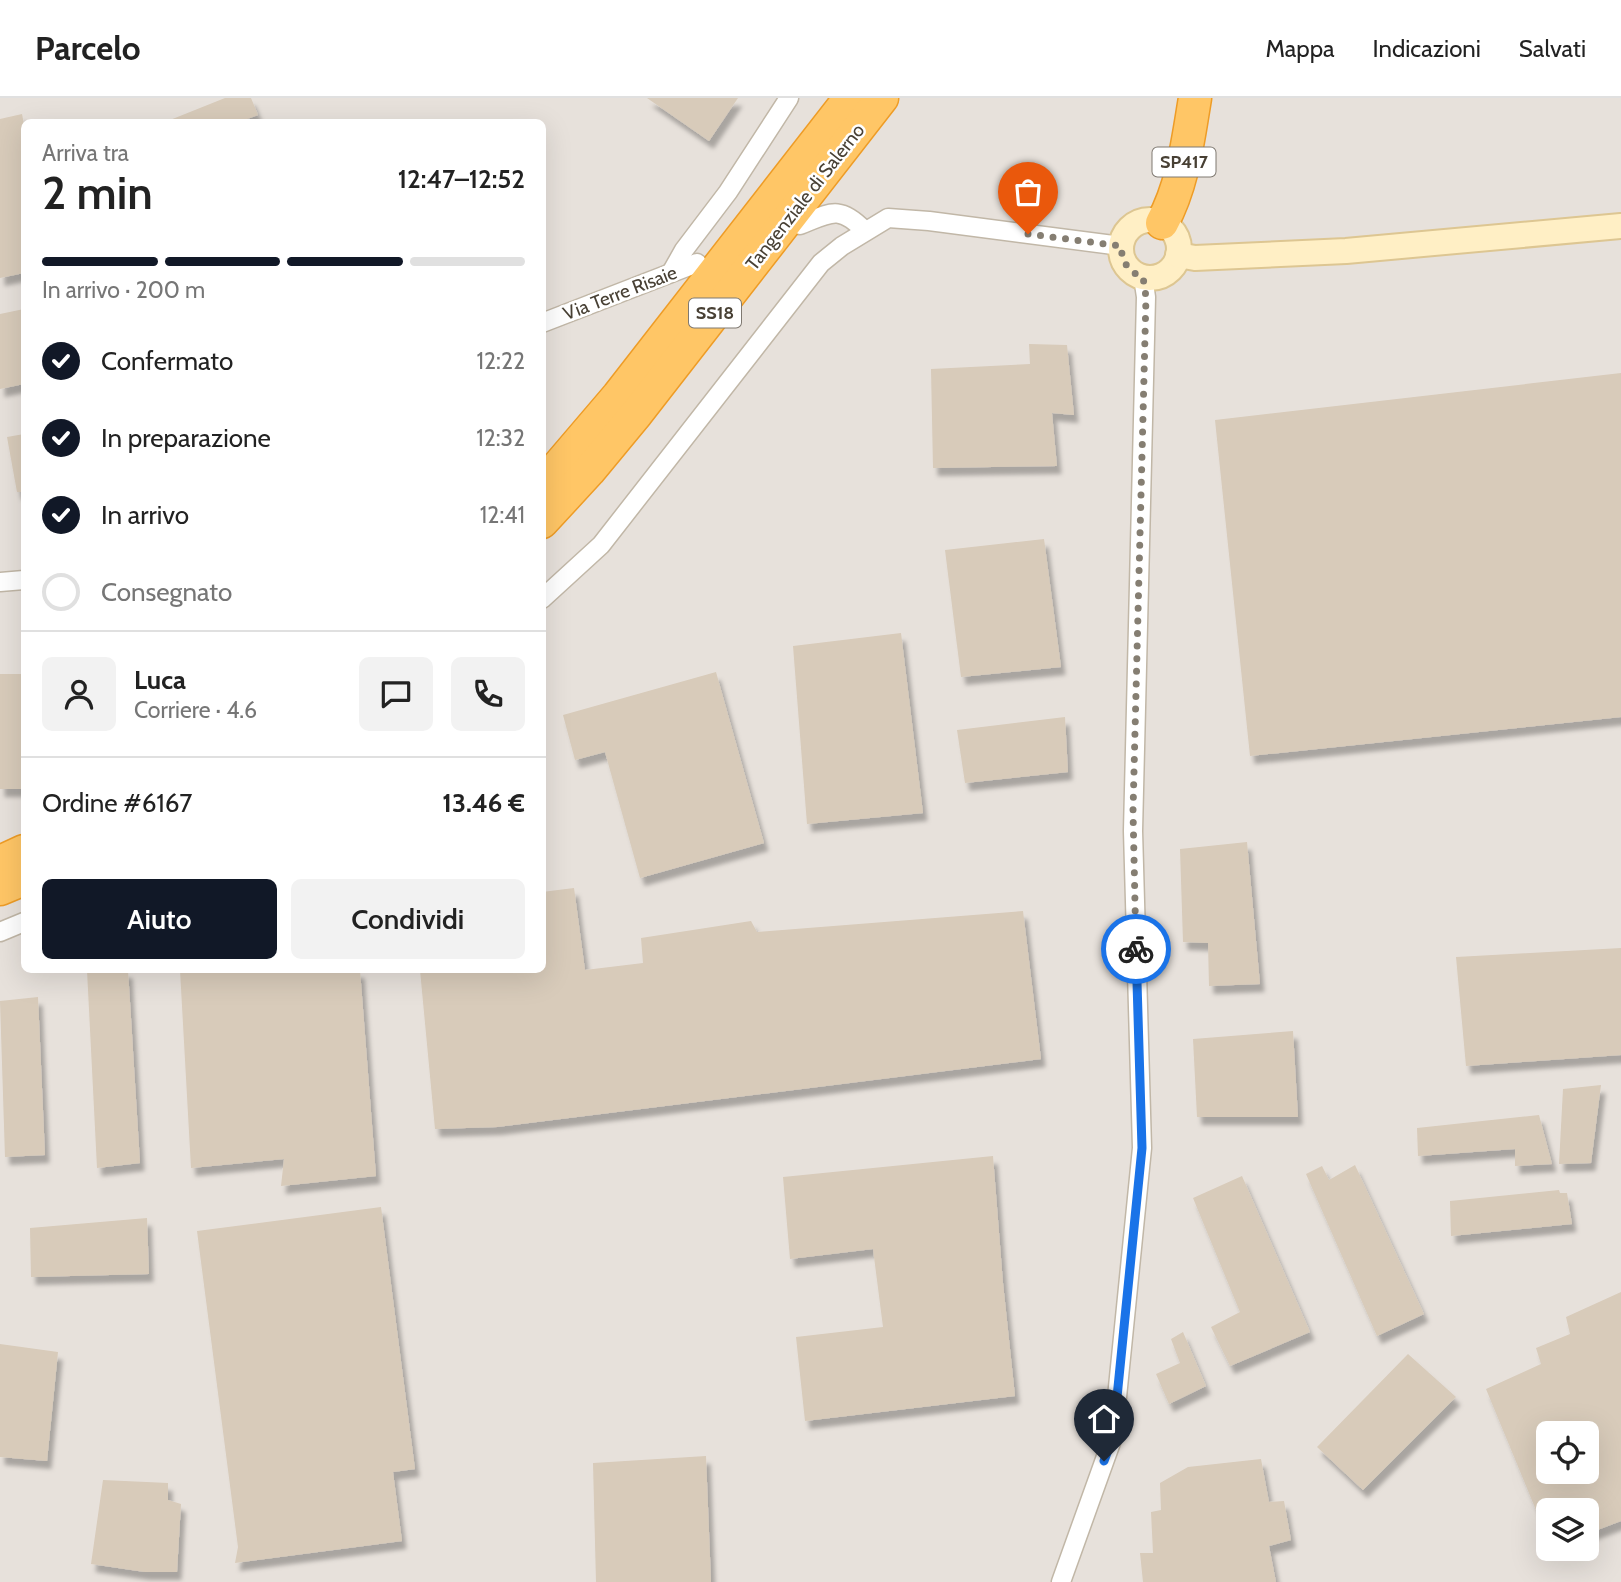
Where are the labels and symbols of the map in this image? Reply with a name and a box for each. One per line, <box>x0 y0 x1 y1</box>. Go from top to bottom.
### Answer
street label: Tangenziale di Salerno <box>741 119 869 275</box>
road number: SP417 <box>1152 148 1216 176</box>
pin <box>998 162 1058 234</box>
street label: Via Terre Risaie <box>560 261 680 325</box>
road number: SS18 <box>689 298 741 328</box>
courier <box>1101 914 1171 984</box>
pin <box>1074 1389 1134 1461</box>

